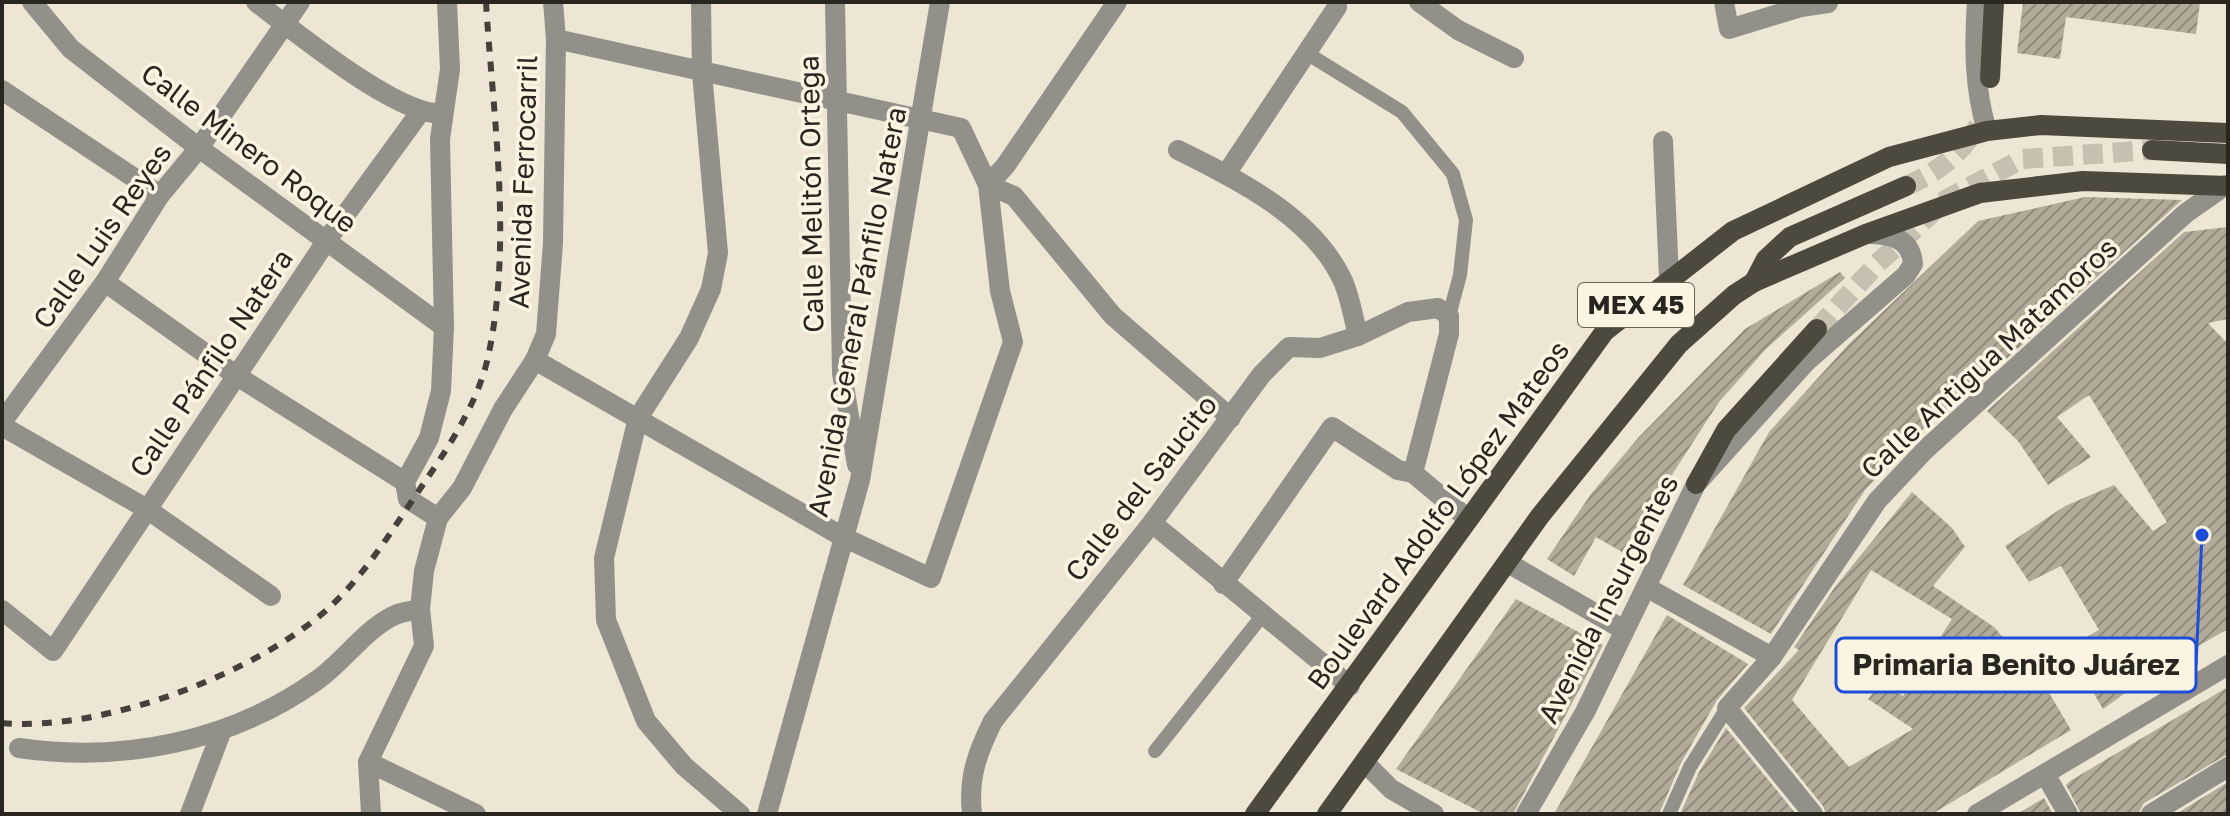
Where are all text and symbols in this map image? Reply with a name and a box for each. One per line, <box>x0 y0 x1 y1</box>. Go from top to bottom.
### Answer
street label: Avenida Ferrocarril <box>502 55 543 309</box>
street label: Calle Melitón Ortega <box>792 55 829 333</box>
street label: Calle Minero Roque <box>135 56 364 239</box>
street label: Avenida General Pánfilo Natera <box>801 104 912 520</box>
street label: Calle Luis Reyes <box>26 137 178 334</box>
street label: Calle Antigua Matamoros <box>1854 230 2123 485</box>
street label: Calle Pánfilo Natera <box>122 242 299 483</box>
road number: MEX 45 <box>1578 283 1694 327</box>
street label: Boulevard Adolfo López Mateos <box>1300 334 1575 695</box>
street label: Calle del Saucito <box>1058 388 1223 587</box>
street label: Avenida Insurgentes <box>1531 469 1685 728</box>
callout: Primaria Benito Juárez <box>1836 638 2196 692</box>
text: Primaria Benito Juárez <box>1852 646 2180 682</box>

